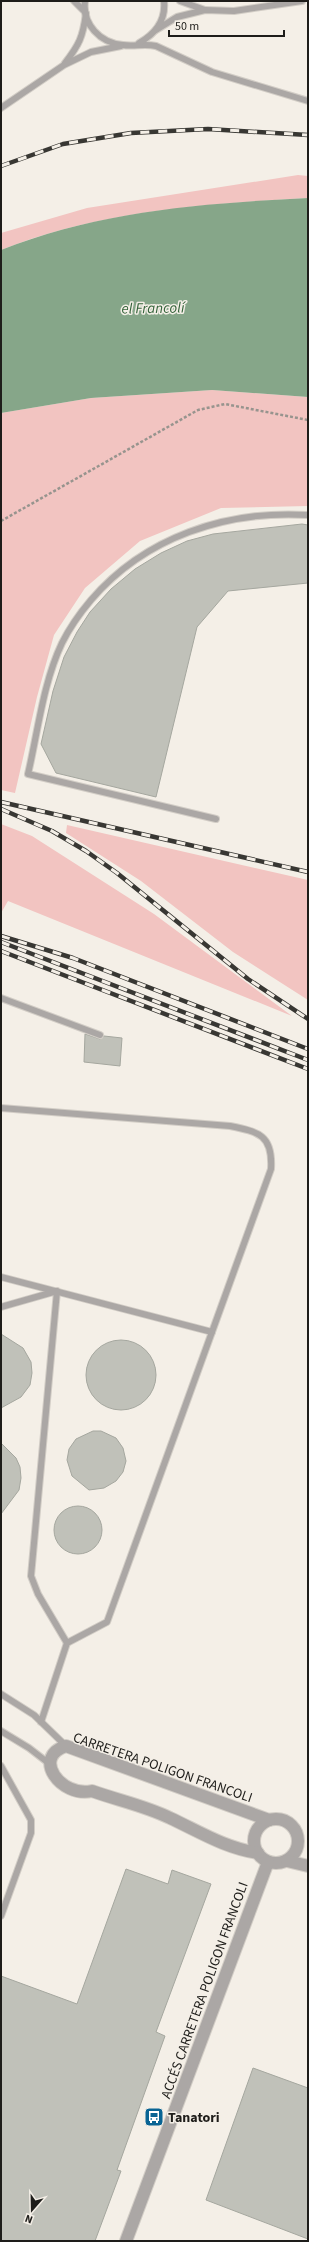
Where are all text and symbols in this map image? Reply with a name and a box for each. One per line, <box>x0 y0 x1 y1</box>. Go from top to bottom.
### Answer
scale bar <box>169 12 284 38</box>
text: 50 m <box>175 18 199 35</box>
water label: el Francolí <box>121 297 187 320</box>
street label: CARRETERA POLIGON FRANCOLI <box>70 1728 255 1808</box>
street label: ACCÉS CARRETERA POLIGON FRANCOLI <box>156 1879 254 2101</box>
bus stop icon: Tanatori <box>143 2106 165 2128</box>
place label: Tanatori <box>168 2108 220 2128</box>
north arrow <box>12 2190 52 2230</box>
text: N <box>23 2211 35 2227</box>

